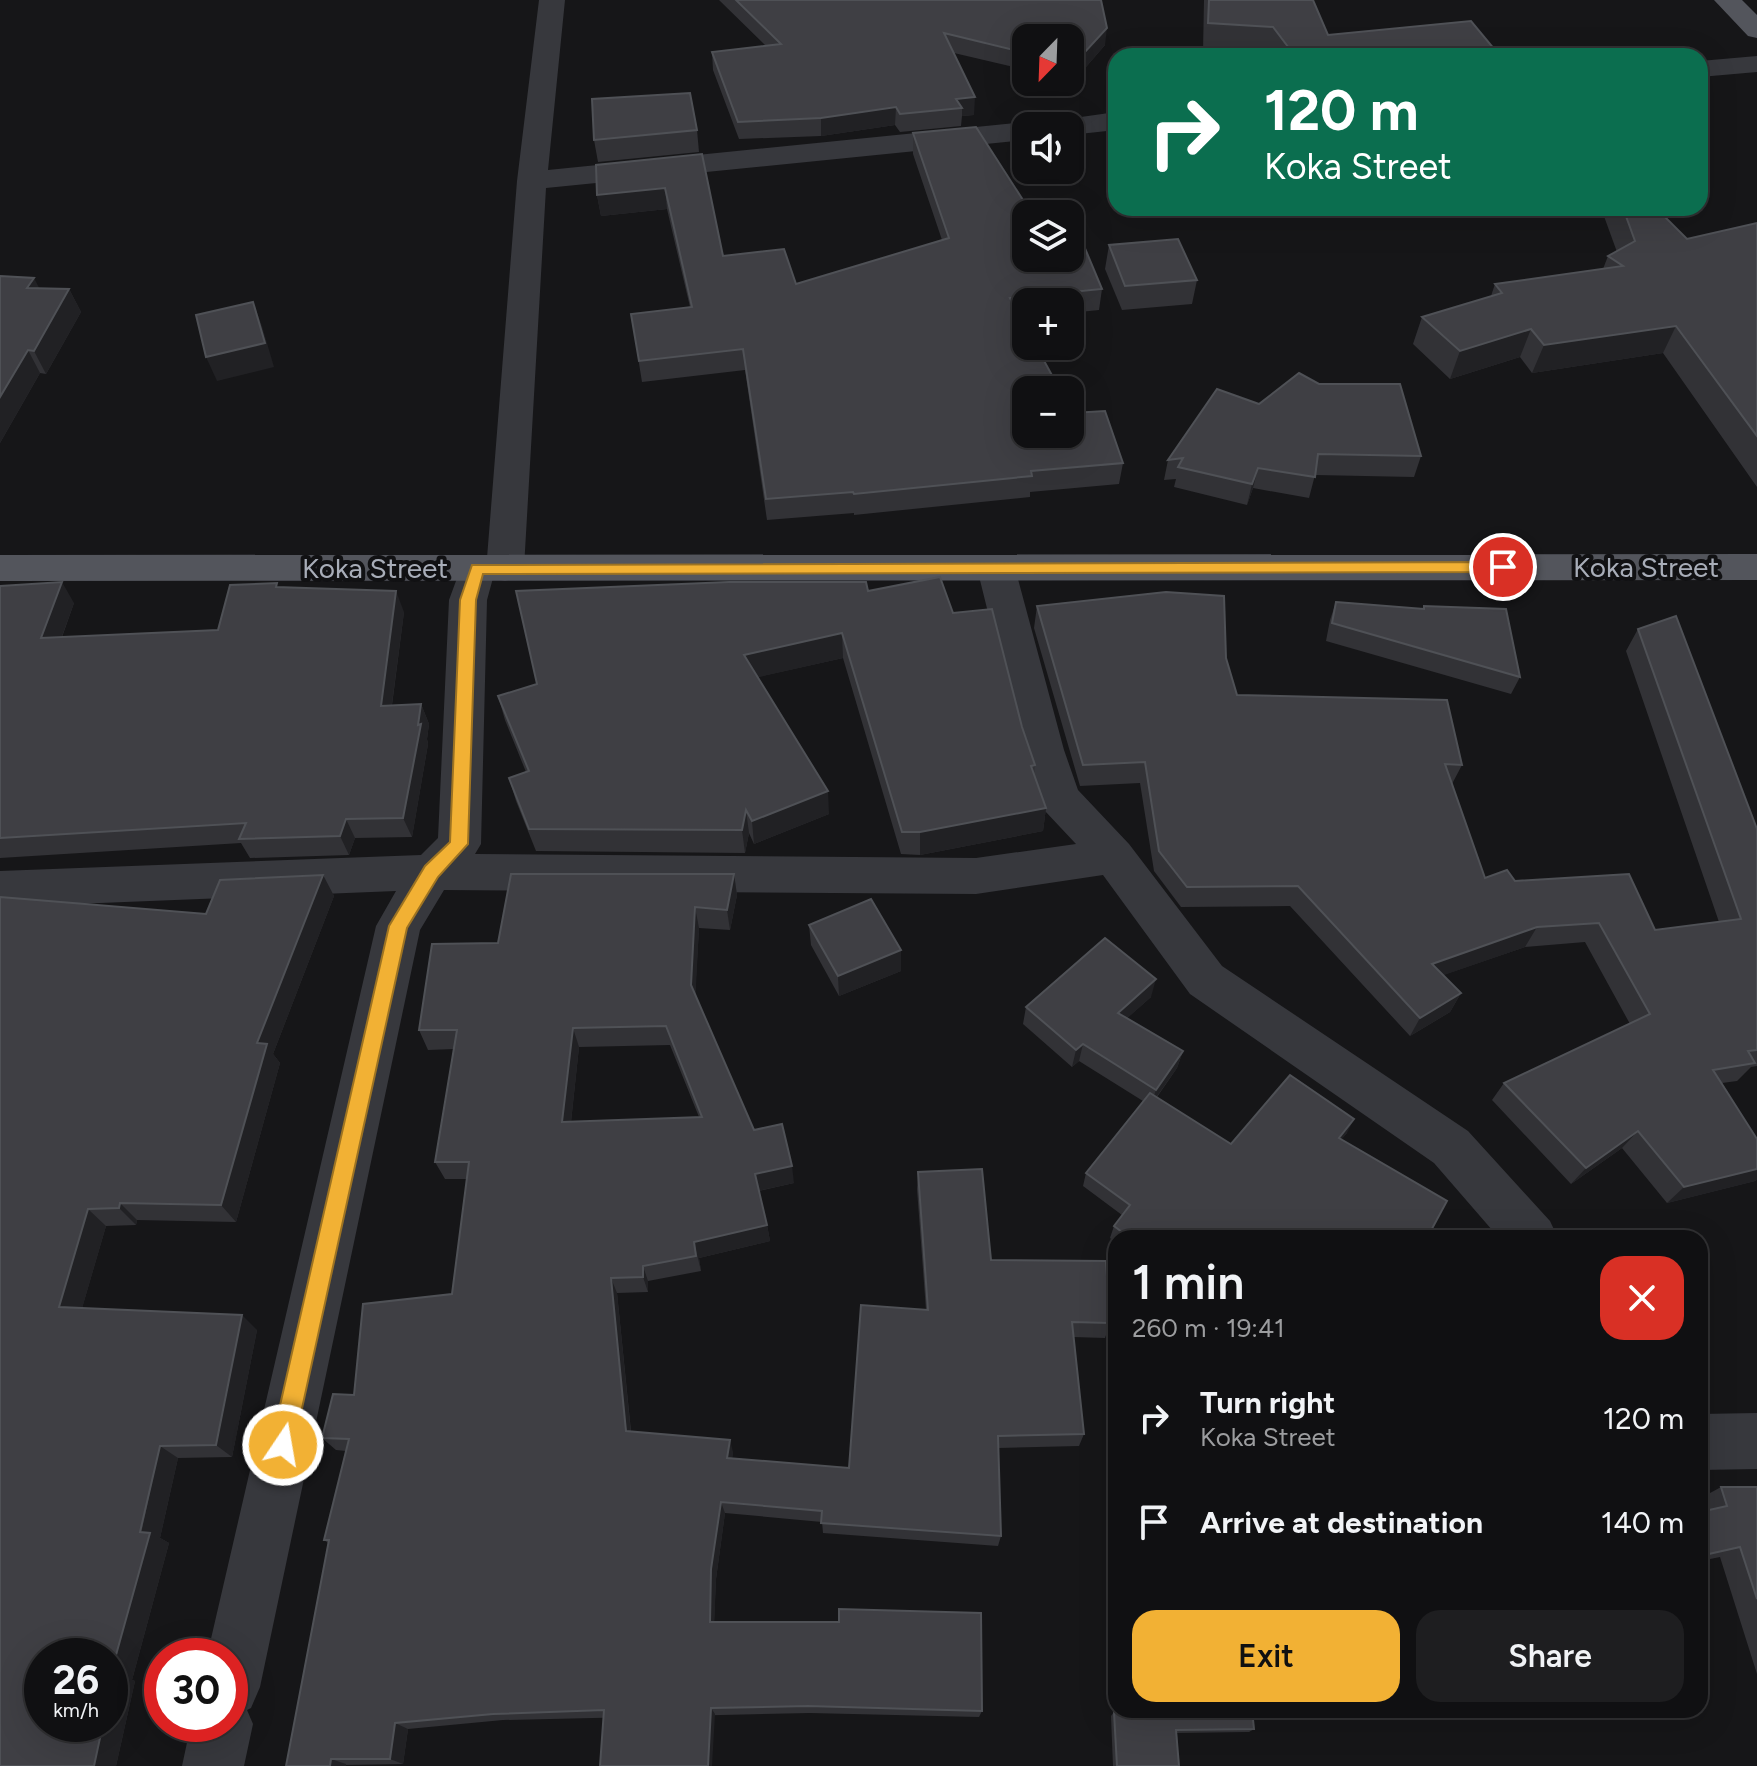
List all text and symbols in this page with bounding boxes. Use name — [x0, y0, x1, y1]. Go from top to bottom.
north arrow — [1012, 24, 1084, 96]
map controls — [1012, 24, 1084, 448]
text: 120 m — [1264, 77, 1419, 144]
icon: right — [1132, 80, 1236, 184]
button: sound — [1012, 112, 1084, 184]
text: Koka Street — [1264, 145, 1452, 188]
button: layers — [1012, 200, 1084, 272]
button: + — [1012, 288, 1084, 360]
button: − — [1012, 376, 1084, 448]
pin — [1469, 533, 1537, 601]
icon: arrive — [1481, 545, 1525, 589]
street label: Koka Street — [1573, 550, 1719, 584]
street label: Koka Street — [302, 551, 448, 585]
text: 1 min — [1132, 1253, 1244, 1311]
button: close — [1600, 1256, 1684, 1340]
text: 260 m · 19:41 — [1132, 1312, 1285, 1344]
text: Turn right — [1200, 1384, 1335, 1421]
icon: right — [1132, 1396, 1176, 1440]
text: 120 m — [1603, 1400, 1684, 1437]
position arrow — [241, 1403, 325, 1487]
text: Koka Street — [1200, 1421, 1336, 1453]
icon: arrive — [1132, 1500, 1176, 1544]
text: Arrive at destination — [1200, 1504, 1483, 1541]
text: 140 m — [1601, 1504, 1684, 1541]
button: Exit — [1132, 1610, 1400, 1702]
button: Share — [1416, 1610, 1684, 1702]
speed limit sign: 30 — [144, 1638, 248, 1742]
text: 26 — [53, 1656, 99, 1704]
text: km/h — [53, 1698, 99, 1722]

